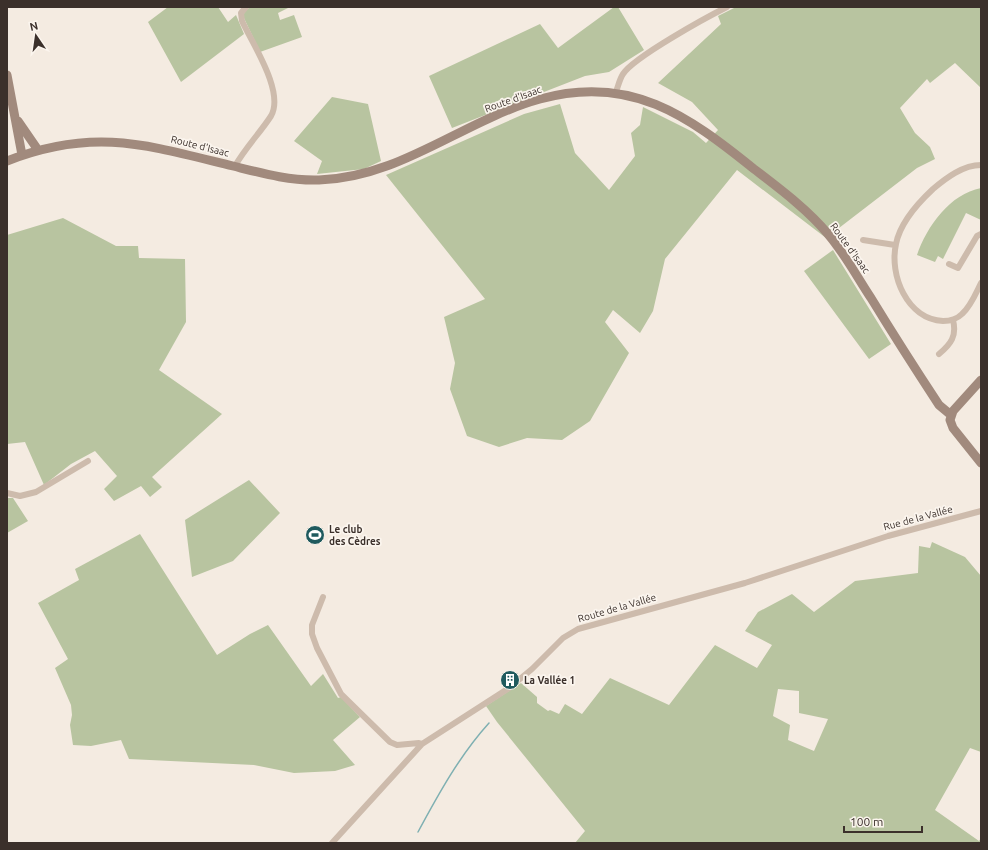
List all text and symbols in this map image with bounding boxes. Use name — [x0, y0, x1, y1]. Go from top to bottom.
north arrow — [16, 16, 56, 56]
text: N — [28, 19, 39, 33]
street label: Route d'Isaac — [483, 84, 543, 114]
street label: Route d'Isaac — [170, 133, 231, 159]
street label: Route d'Isaac — [828, 221, 872, 276]
street label: Rue de la Vallée — [882, 503, 954, 533]
sports icon: Le club des Cèdres — [304, 524, 326, 546]
place label: Le club des Cèdres — [329, 524, 381, 547]
street label: Route de la Vallée — [577, 592, 657, 624]
building icon: La Vallée 1 — [499, 669, 521, 691]
place label: La Vallée 1 — [524, 675, 575, 686]
scale bar — [844, 808, 922, 834]
text: 100 m — [850, 815, 883, 828]

